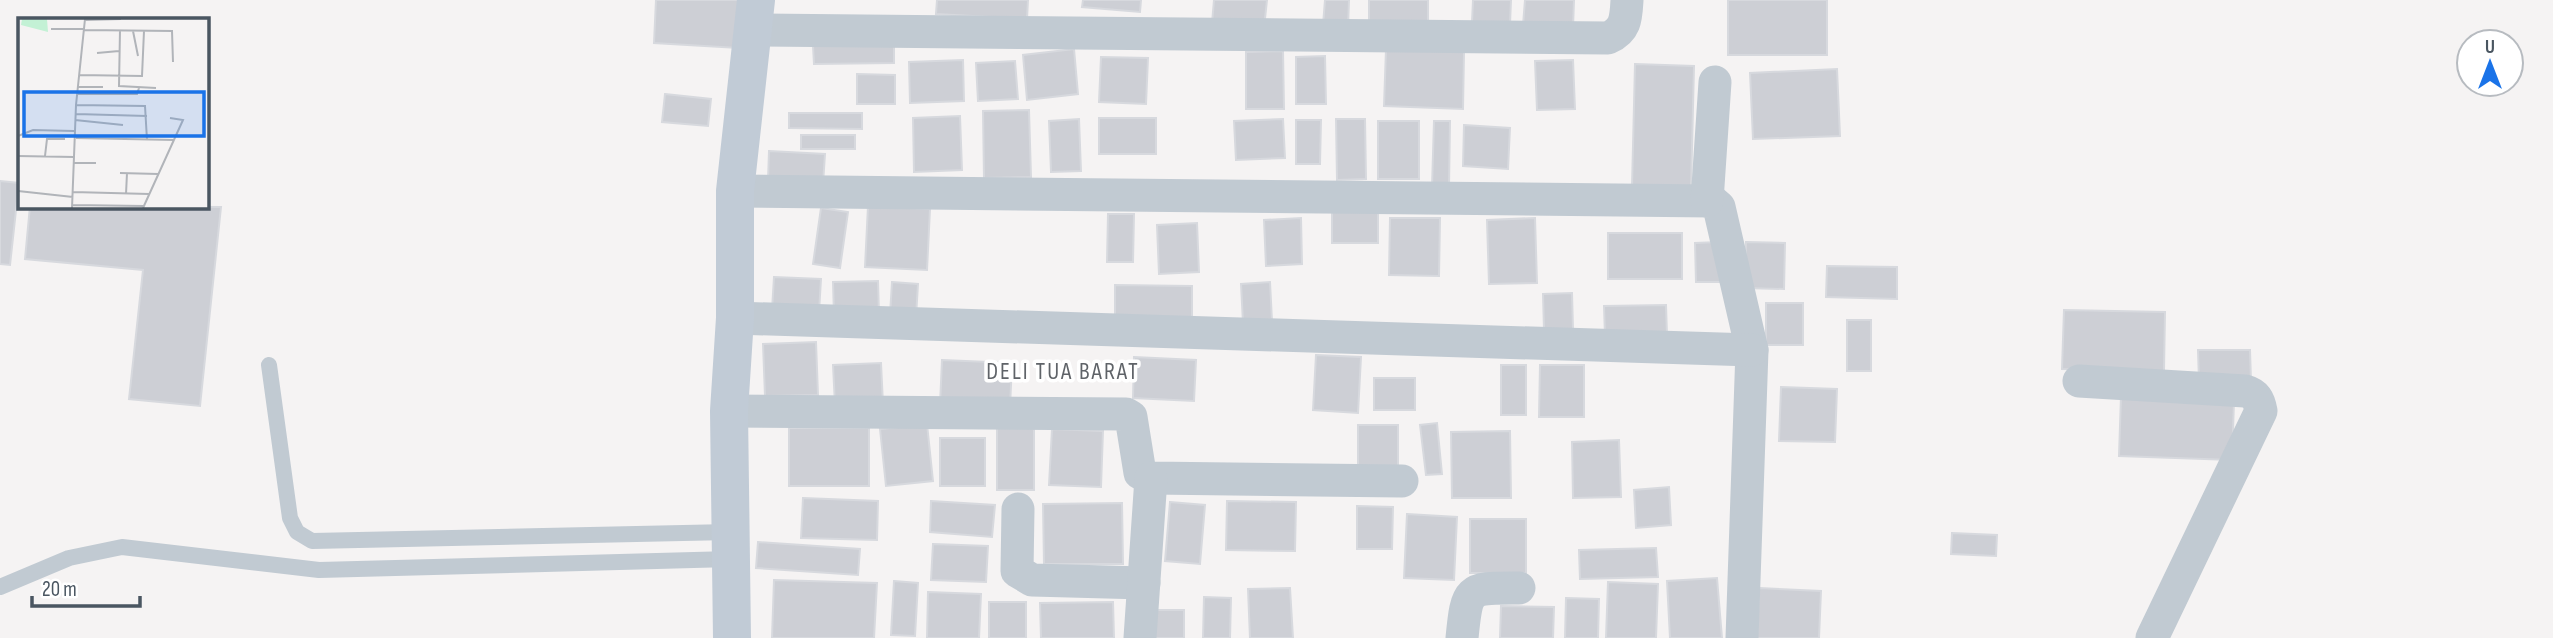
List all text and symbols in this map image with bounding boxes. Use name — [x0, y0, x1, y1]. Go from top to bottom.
inset map — [18, 18, 208, 208]
north arrow — [2455, 28, 2525, 98]
text: U — [2485, 36, 2495, 59]
district label: DELI TUA BARAT — [986, 357, 1140, 386]
scale bar — [32, 564, 140, 608]
text: 20 m — [42, 577, 77, 602]

